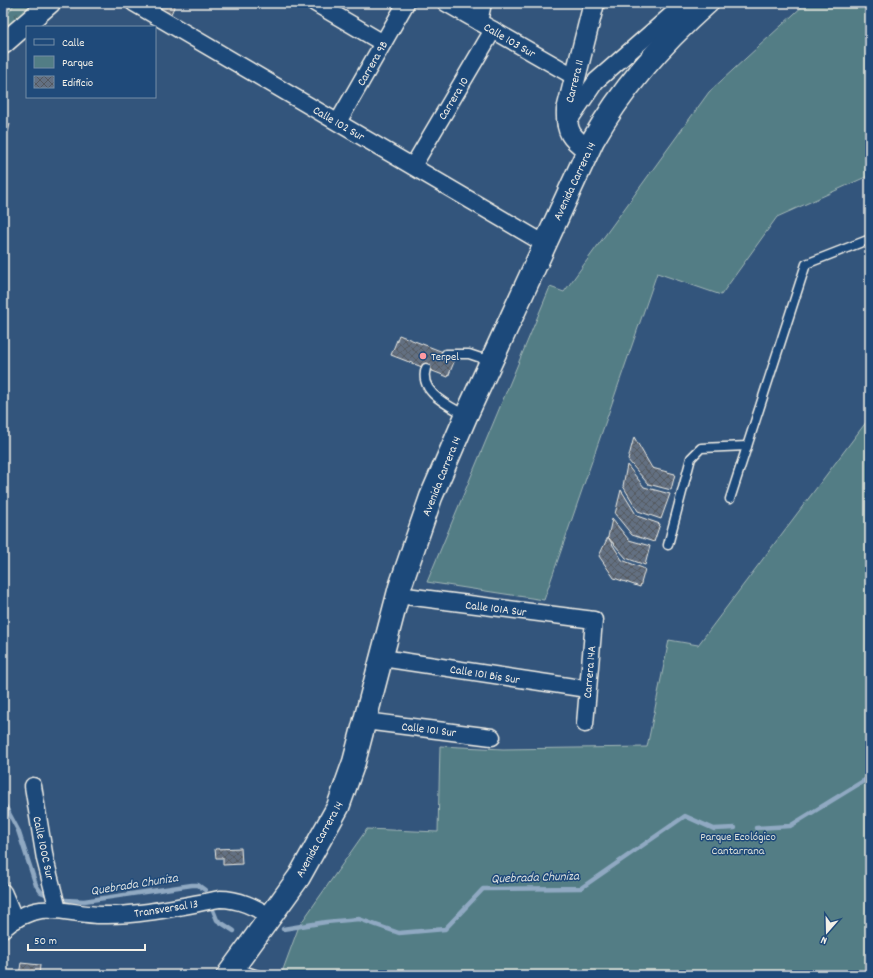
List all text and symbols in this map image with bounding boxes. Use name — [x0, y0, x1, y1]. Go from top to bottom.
street label: Calle 103 Sur — [480, 20, 539, 63]
legend — [26, 26, 156, 98]
text: Calle — [62, 35, 85, 52]
street label: Carrera 9B — [353, 38, 393, 90]
text: Parque — [62, 55, 93, 72]
street label: Carrera 11 — [562, 58, 589, 105]
street label: Carrera 10 — [435, 74, 474, 124]
text: Edificio — [62, 75, 93, 92]
street label: Calle 102 Sur — [309, 103, 368, 146]
street label: Avenida Carrera 14 — [550, 140, 601, 224]
place label: Terpel — [431, 349, 459, 366]
marker: Terpel — [418, 351, 428, 361]
street label: Avenida Carrera 14 — [419, 434, 466, 519]
street label: Calle 101A Sur — [464, 597, 528, 622]
street label: Carrera 14A — [580, 645, 601, 699]
street label: Calle 101 Bis Sur — [449, 662, 521, 689]
street label: Calle 101 Sur — [401, 719, 458, 742]
street label: Avenida Carrera 14 — [292, 799, 348, 881]
street label: Calle 100C Sur — [28, 815, 58, 882]
park label: Parque Ecológico Cantarrana — [700, 829, 776, 860]
water label: Quebrada Chuniza — [491, 867, 580, 890]
water label: Quebrada Chuniza — [89, 869, 180, 902]
street label: Transversal 13 — [133, 896, 199, 923]
north arrow — [807, 912, 847, 952]
scale bar — [28, 926, 145, 952]
text: N — [818, 931, 830, 948]
text: 50 m — [34, 933, 57, 950]

